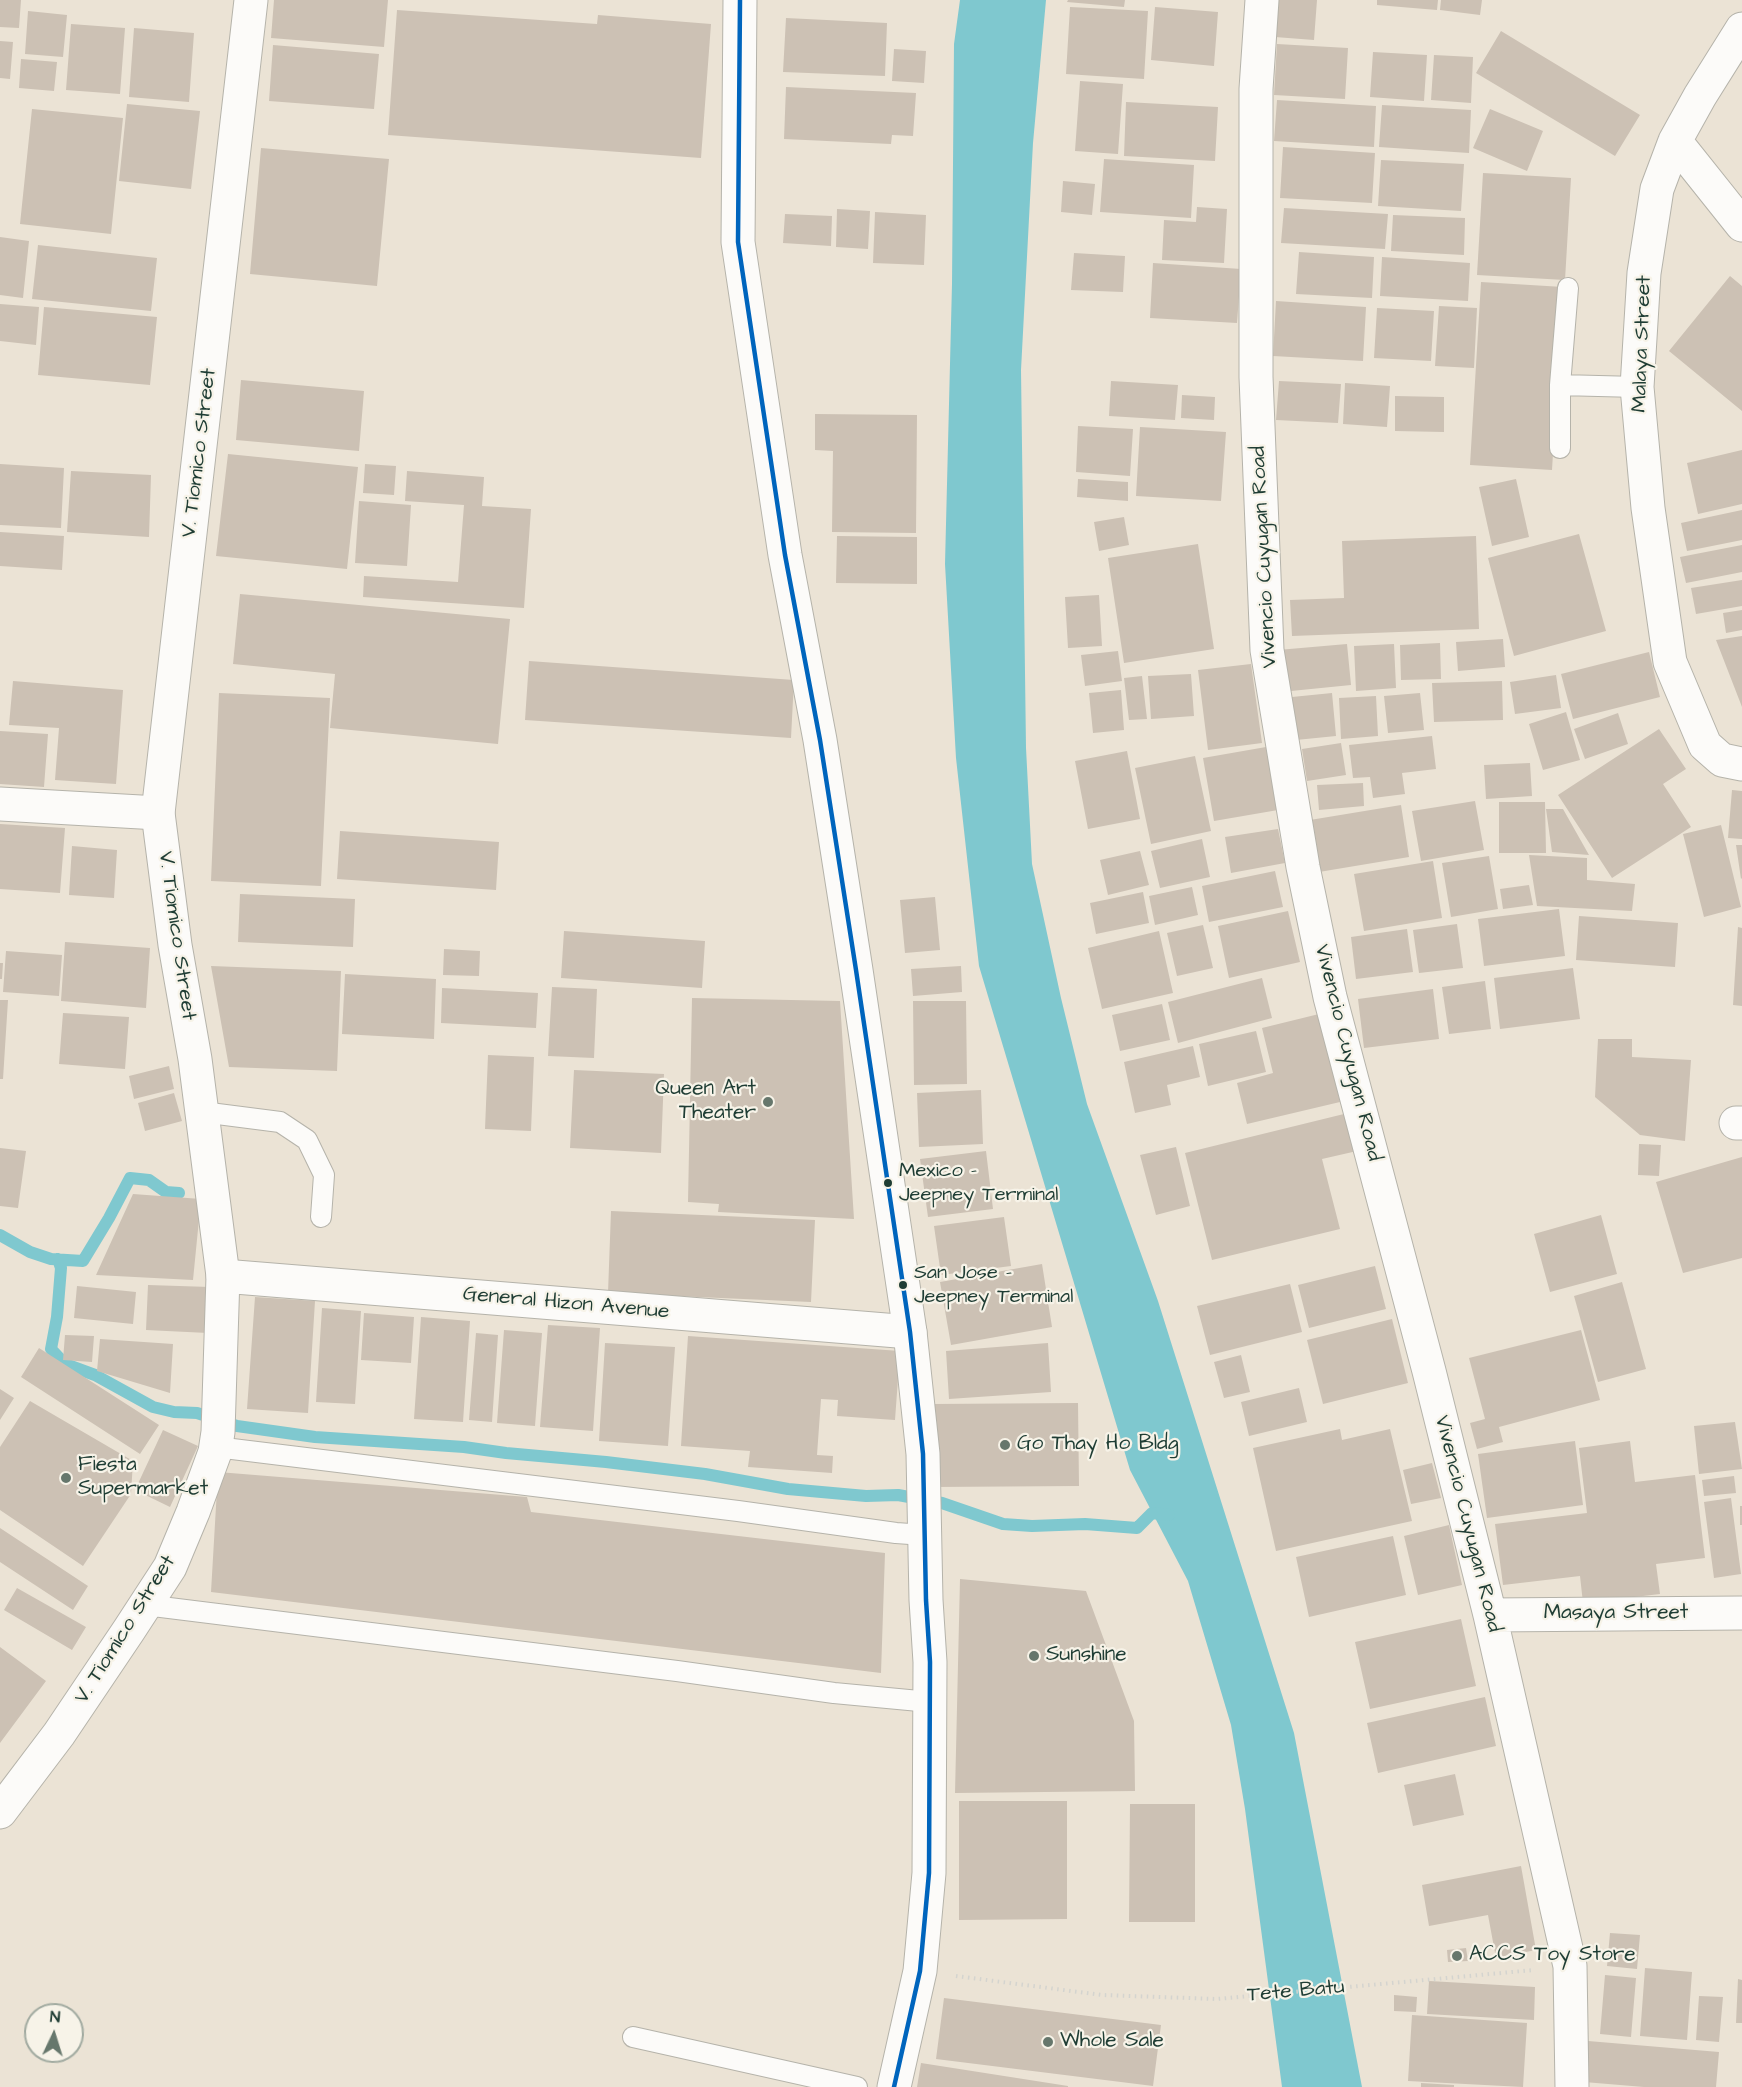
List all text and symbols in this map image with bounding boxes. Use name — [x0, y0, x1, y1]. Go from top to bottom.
street label: Malaya Street — [1628, 275, 1658, 413]
street label: V. Tiomico Street — [177, 367, 223, 539]
street label: Vivencio Cuyugan Road — [1247, 445, 1283, 669]
street label: V. Tiomico Street — [152, 850, 200, 1022]
street label: Vivencio Cuyugan Road — [1308, 942, 1386, 1164]
place label: Queen Art Theater — [655, 1077, 756, 1127]
marker: Queen Art Theater — [761, 1095, 775, 1109]
place label: Mexico - Jeepney Terminal — [899, 1160, 1058, 1207]
marker: Mexico - Jeepney Terminal — [882, 1177, 894, 1189]
place label: San Jose - Jeepney Terminal — [914, 1262, 1073, 1309]
marker: San Jose - Jeepney Terminal — [897, 1279, 909, 1291]
street label: General Hizon Avenue — [462, 1282, 670, 1326]
street label: Vivencio Cuyugan Road — [1428, 1413, 1506, 1635]
place label: Go Thay Ho Bldg — [1017, 1432, 1179, 1458]
marker: Go Thay Ho Bldg — [998, 1438, 1012, 1452]
place label: Fiesta Supermarket — [78, 1453, 208, 1503]
marker: Fiesta Supermarket — [59, 1471, 73, 1485]
street label: V. Tiomico Street — [70, 1551, 182, 1709]
street label: Masaya Street — [1544, 1601, 1688, 1627]
place label: Sunshine — [1046, 1643, 1127, 1669]
marker: Sunshine — [1027, 1649, 1041, 1663]
place label: ACCS Toy Store — [1469, 1943, 1636, 1969]
marker: ACCS Toy Store — [1450, 1949, 1464, 1963]
street label: Tete Batu — [1246, 1975, 1346, 2009]
north arrow — [24, 2003, 84, 2063]
text: N — [49, 2006, 61, 2028]
place label: Whole Sale — [1060, 2029, 1164, 2055]
marker: Whole Sale — [1041, 2035, 1055, 2049]

